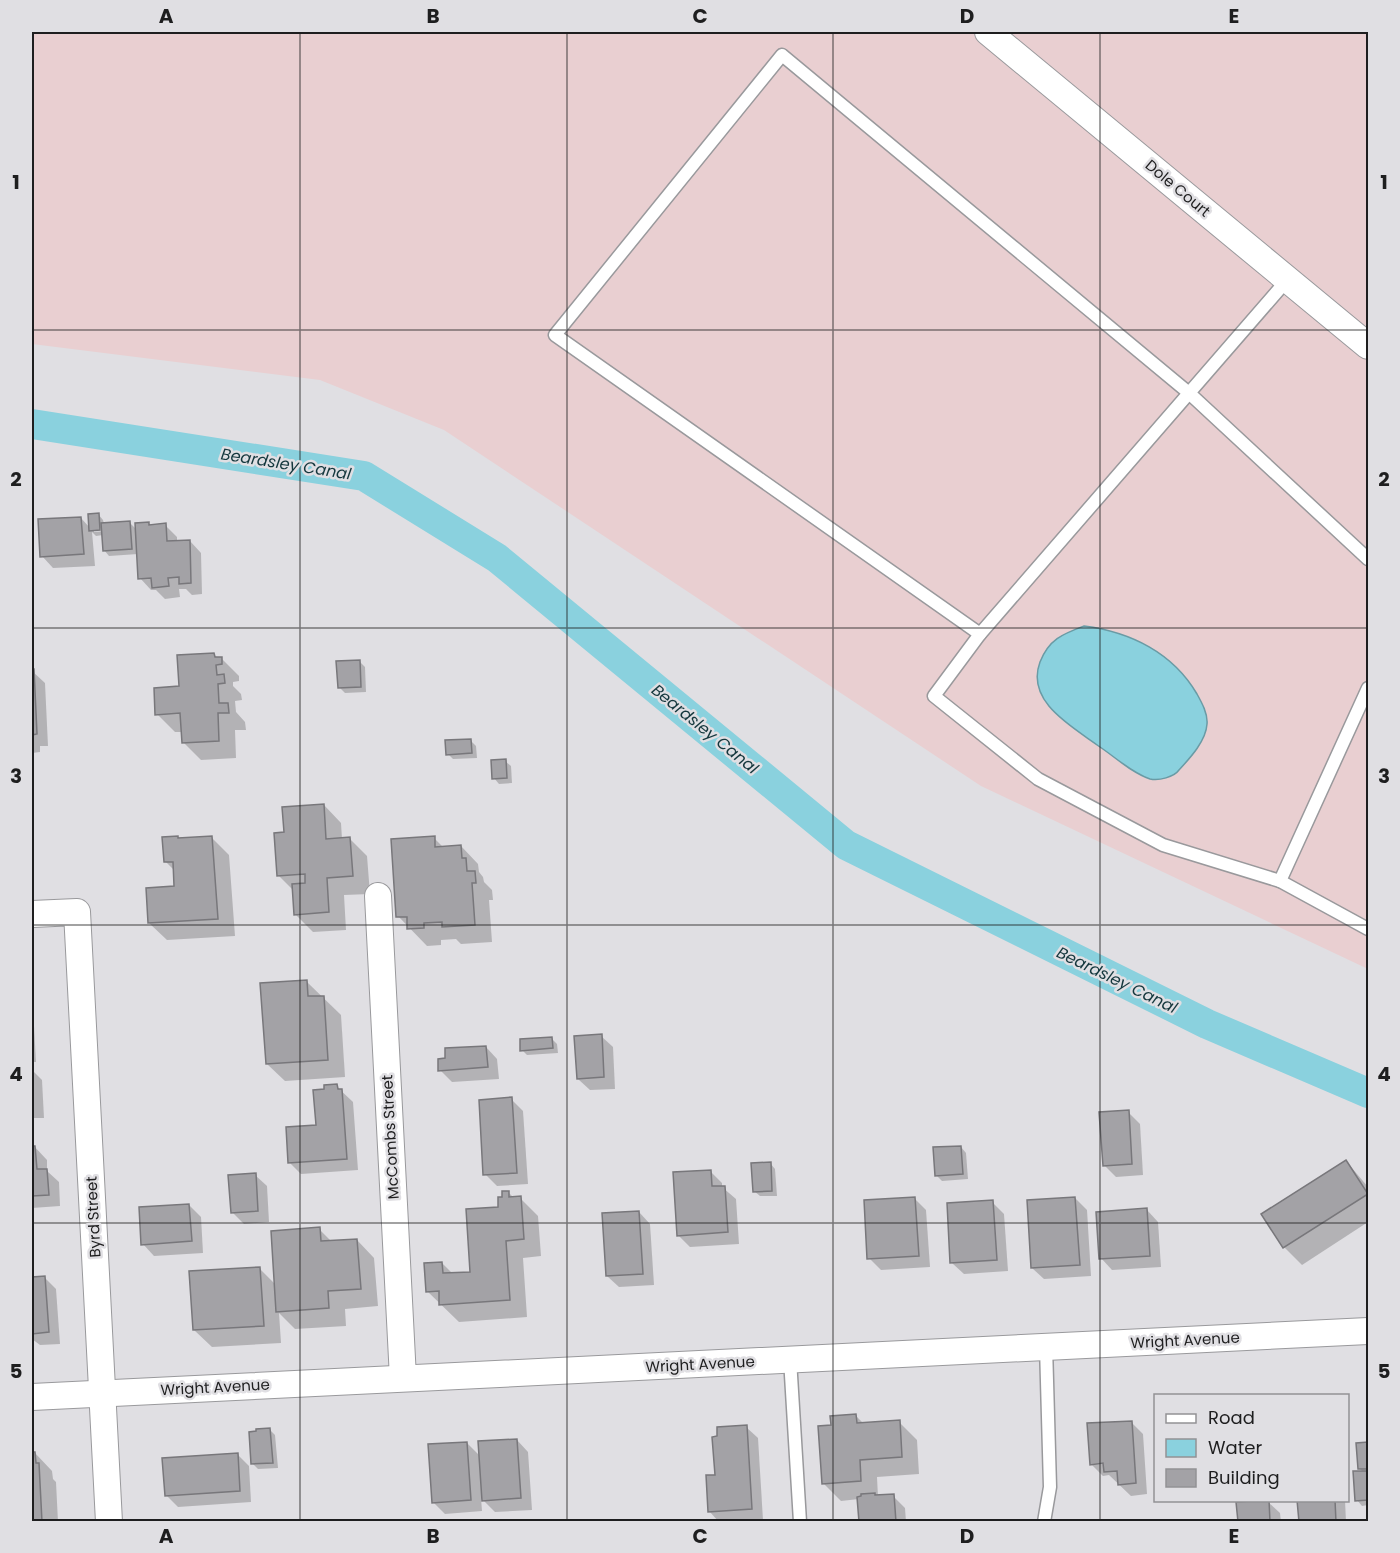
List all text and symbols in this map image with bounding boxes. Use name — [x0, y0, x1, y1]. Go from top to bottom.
text: A — [159, 2, 174, 30]
text: B — [426, 2, 440, 30]
text: C — [692, 2, 708, 30]
text: D — [960, 2, 974, 30]
text: E — [1229, 2, 1239, 30]
street label: Dole Court — [1141, 155, 1215, 221]
text: 1 — [12, 168, 20, 196]
text: 1 — [1380, 168, 1388, 196]
water label: Beardsley Canal — [219, 442, 353, 486]
text: 2 — [10, 465, 22, 493]
text: 2 — [1378, 465, 1390, 493]
water label: Beardsley Canal — [647, 679, 763, 779]
text: 3 — [10, 762, 22, 790]
text: 3 — [1378, 762, 1390, 790]
water label: Beardsley Canal — [1053, 941, 1181, 1019]
text: 4 — [9, 1060, 23, 1088]
text: 4 — [1377, 1060, 1391, 1088]
street label: McCombs Street — [376, 1074, 404, 1200]
street label: Byrd Street — [80, 1176, 106, 1258]
street label: Wright Avenue — [1130, 1327, 1240, 1353]
street label: Wright Avenue — [645, 1351, 755, 1377]
text: 5 — [10, 1357, 23, 1385]
text: 5 — [1378, 1357, 1391, 1385]
street label: Wright Avenue — [160, 1374, 270, 1400]
legend — [1154, 1394, 1349, 1502]
text: Road — [1208, 1405, 1255, 1430]
text: Water — [1208, 1435, 1262, 1460]
text: Building — [1208, 1465, 1280, 1490]
text: A — [159, 1522, 174, 1550]
text: B — [426, 1522, 440, 1550]
text: C — [692, 1522, 708, 1550]
text: D — [960, 1522, 974, 1550]
text: E — [1229, 1522, 1239, 1550]

